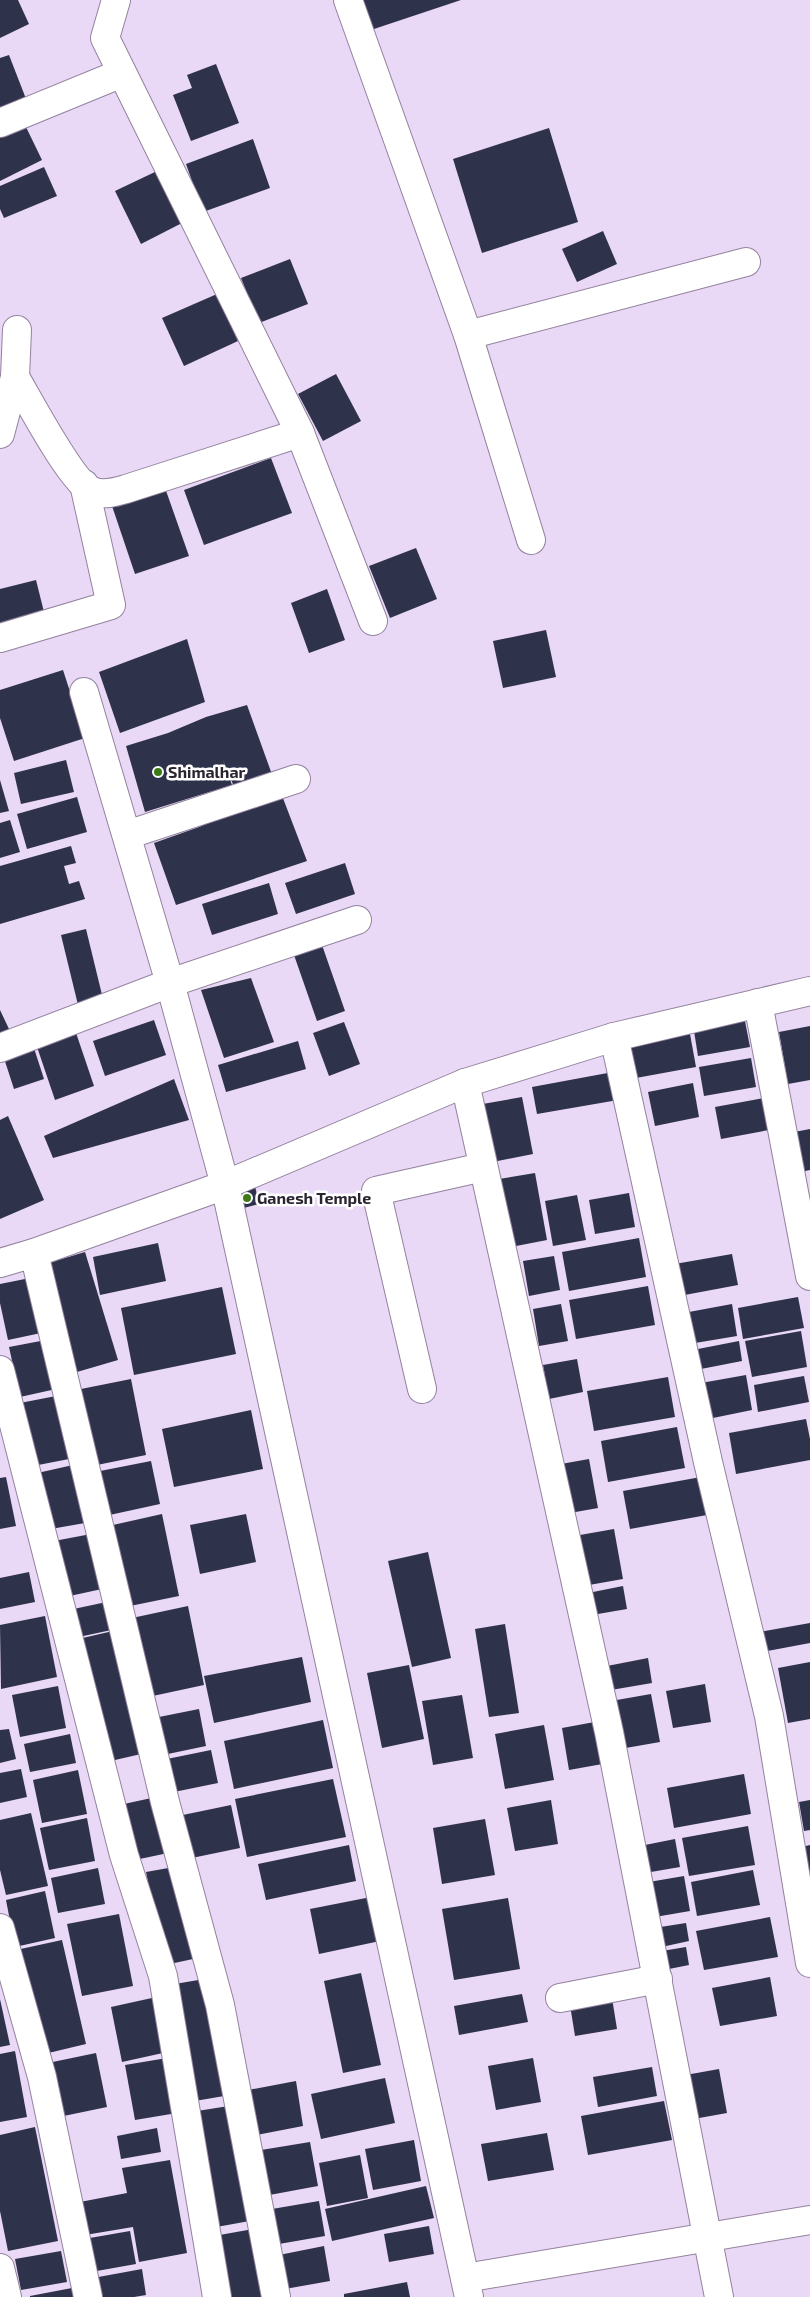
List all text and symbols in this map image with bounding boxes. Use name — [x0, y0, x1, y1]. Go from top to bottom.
place label: Shimalhar — [168, 762, 246, 781]
marker: Shimalhar — [152, 766, 164, 778]
place label: Ganesh Temple — [257, 1188, 371, 1207]
marker: Ganesh Temple — [241, 1192, 253, 1204]

